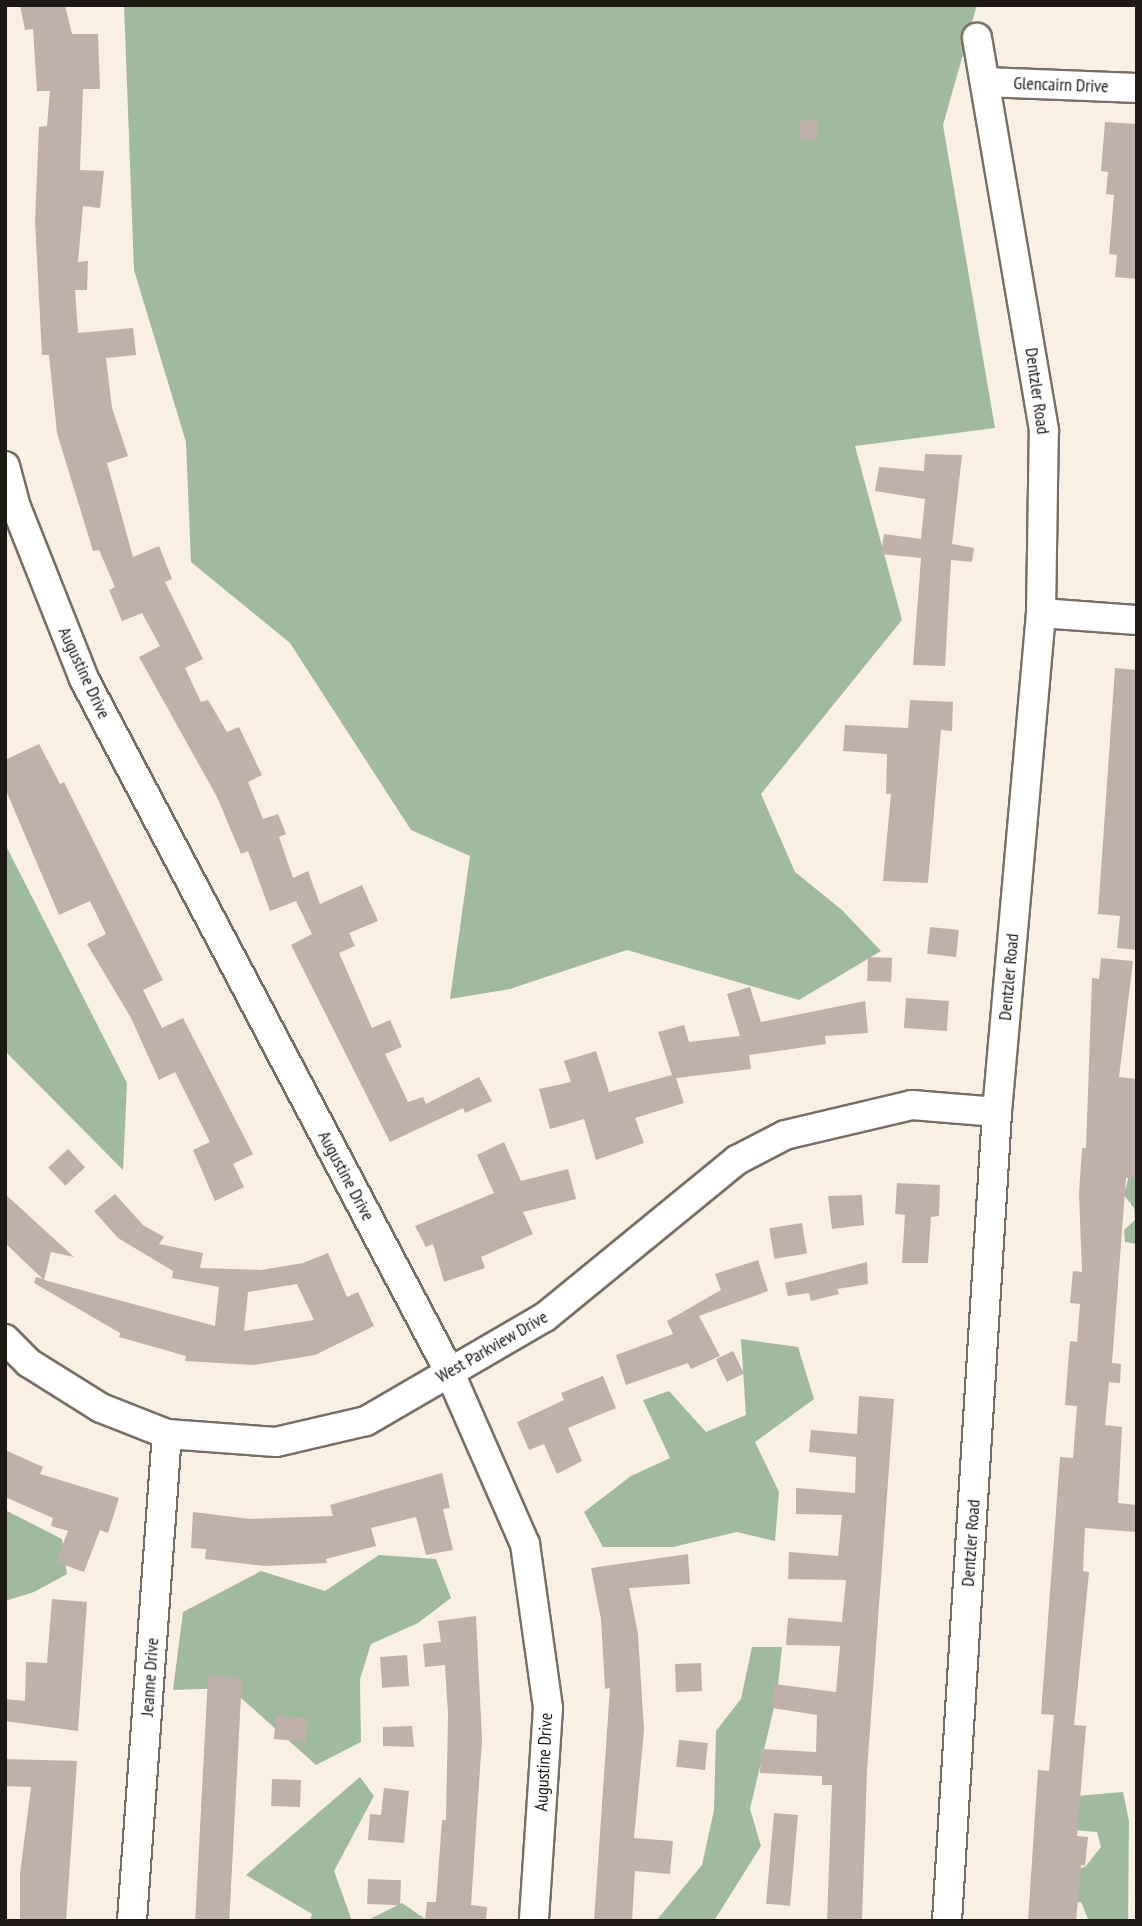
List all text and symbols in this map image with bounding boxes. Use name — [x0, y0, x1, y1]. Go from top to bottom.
street label: Glencairn Drive — [1013, 73, 1109, 97]
street label: Dentzler Road — [1020, 346, 1054, 436]
street label: Augustine Drive — [53, 624, 115, 722]
street label: Dentzler Road — [994, 933, 1024, 1021]
street label: Augustine Drive — [313, 1127, 379, 1225]
street label: West Parkview Drive — [432, 1306, 552, 1388]
street label: Dentzler Road — [957, 1499, 985, 1587]
street label: Jeanne Drive — [136, 1637, 164, 1717]
street label: Augustine Drive — [531, 1712, 557, 1812]

